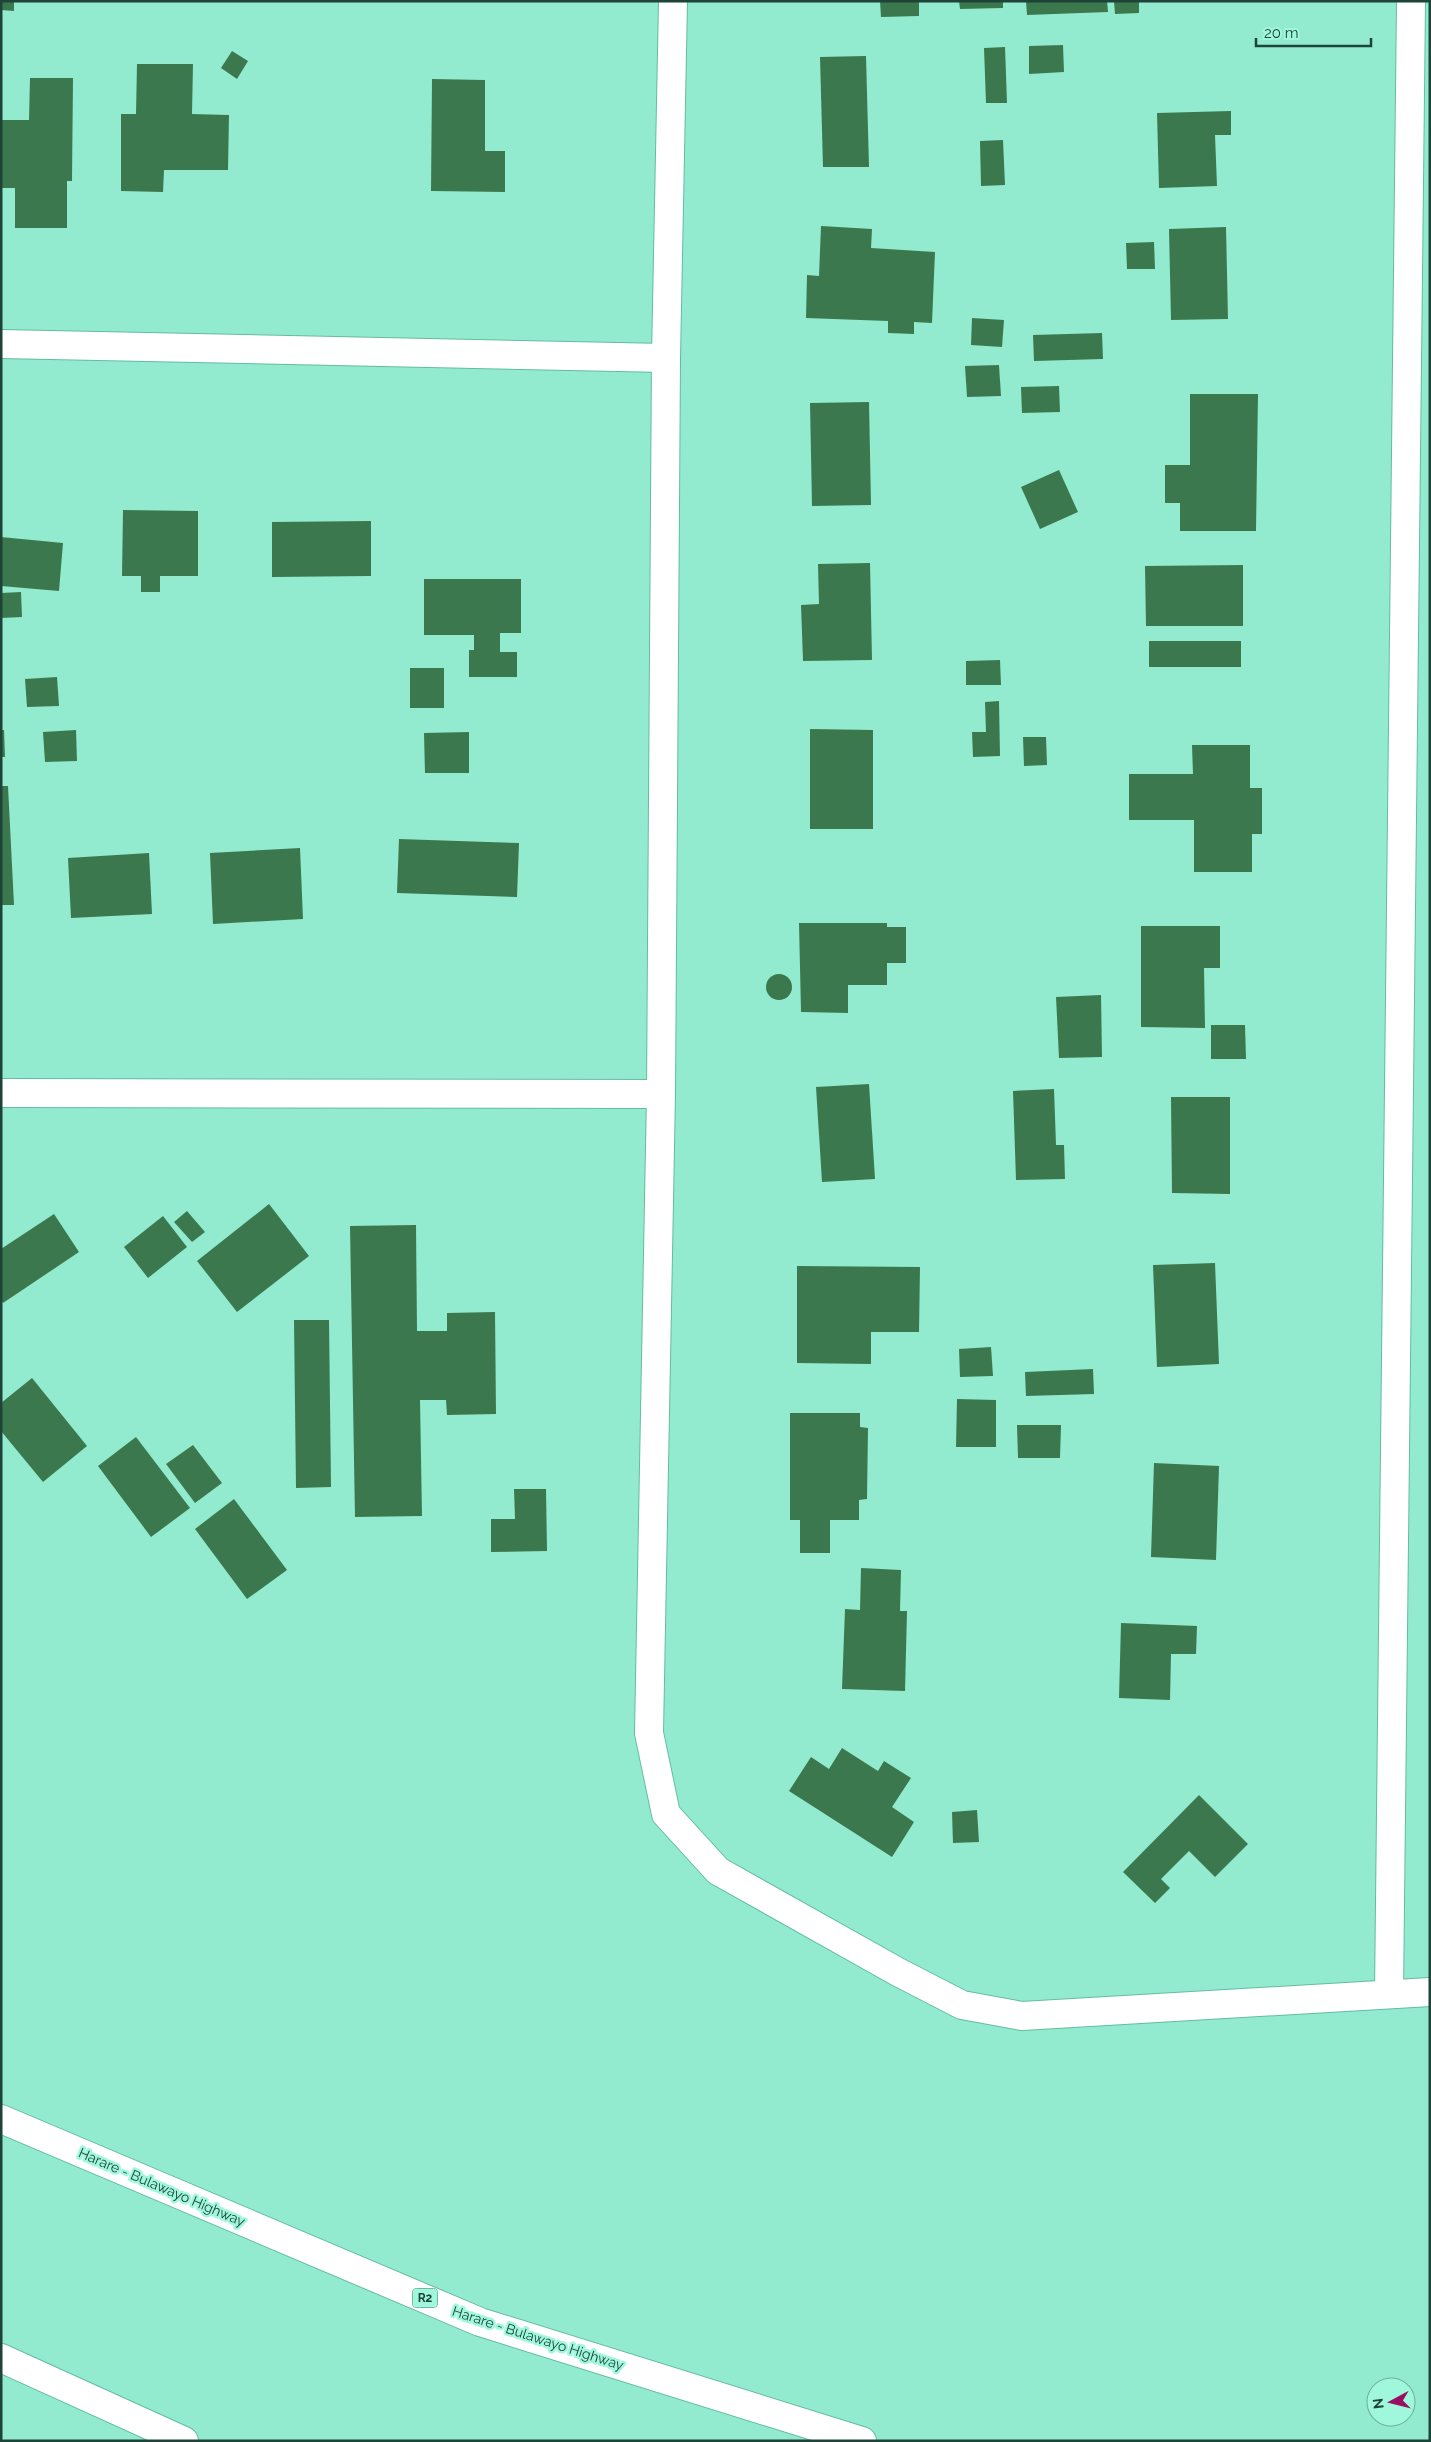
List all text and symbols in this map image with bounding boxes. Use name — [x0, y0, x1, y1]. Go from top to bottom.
scale bar — [1256, 15, 1371, 47]
text: 20 m — [1264, 24, 1299, 42]
street label: Harare - Bulawayo Highway — [76, 2145, 248, 2230]
road number: R2 — [412, 2288, 438, 2308]
street label: Harare - Bulawayo Highway — [450, 2303, 626, 2373]
north arrow — [1366, 2377, 1416, 2427]
text: N — [1370, 2397, 1387, 2410]

